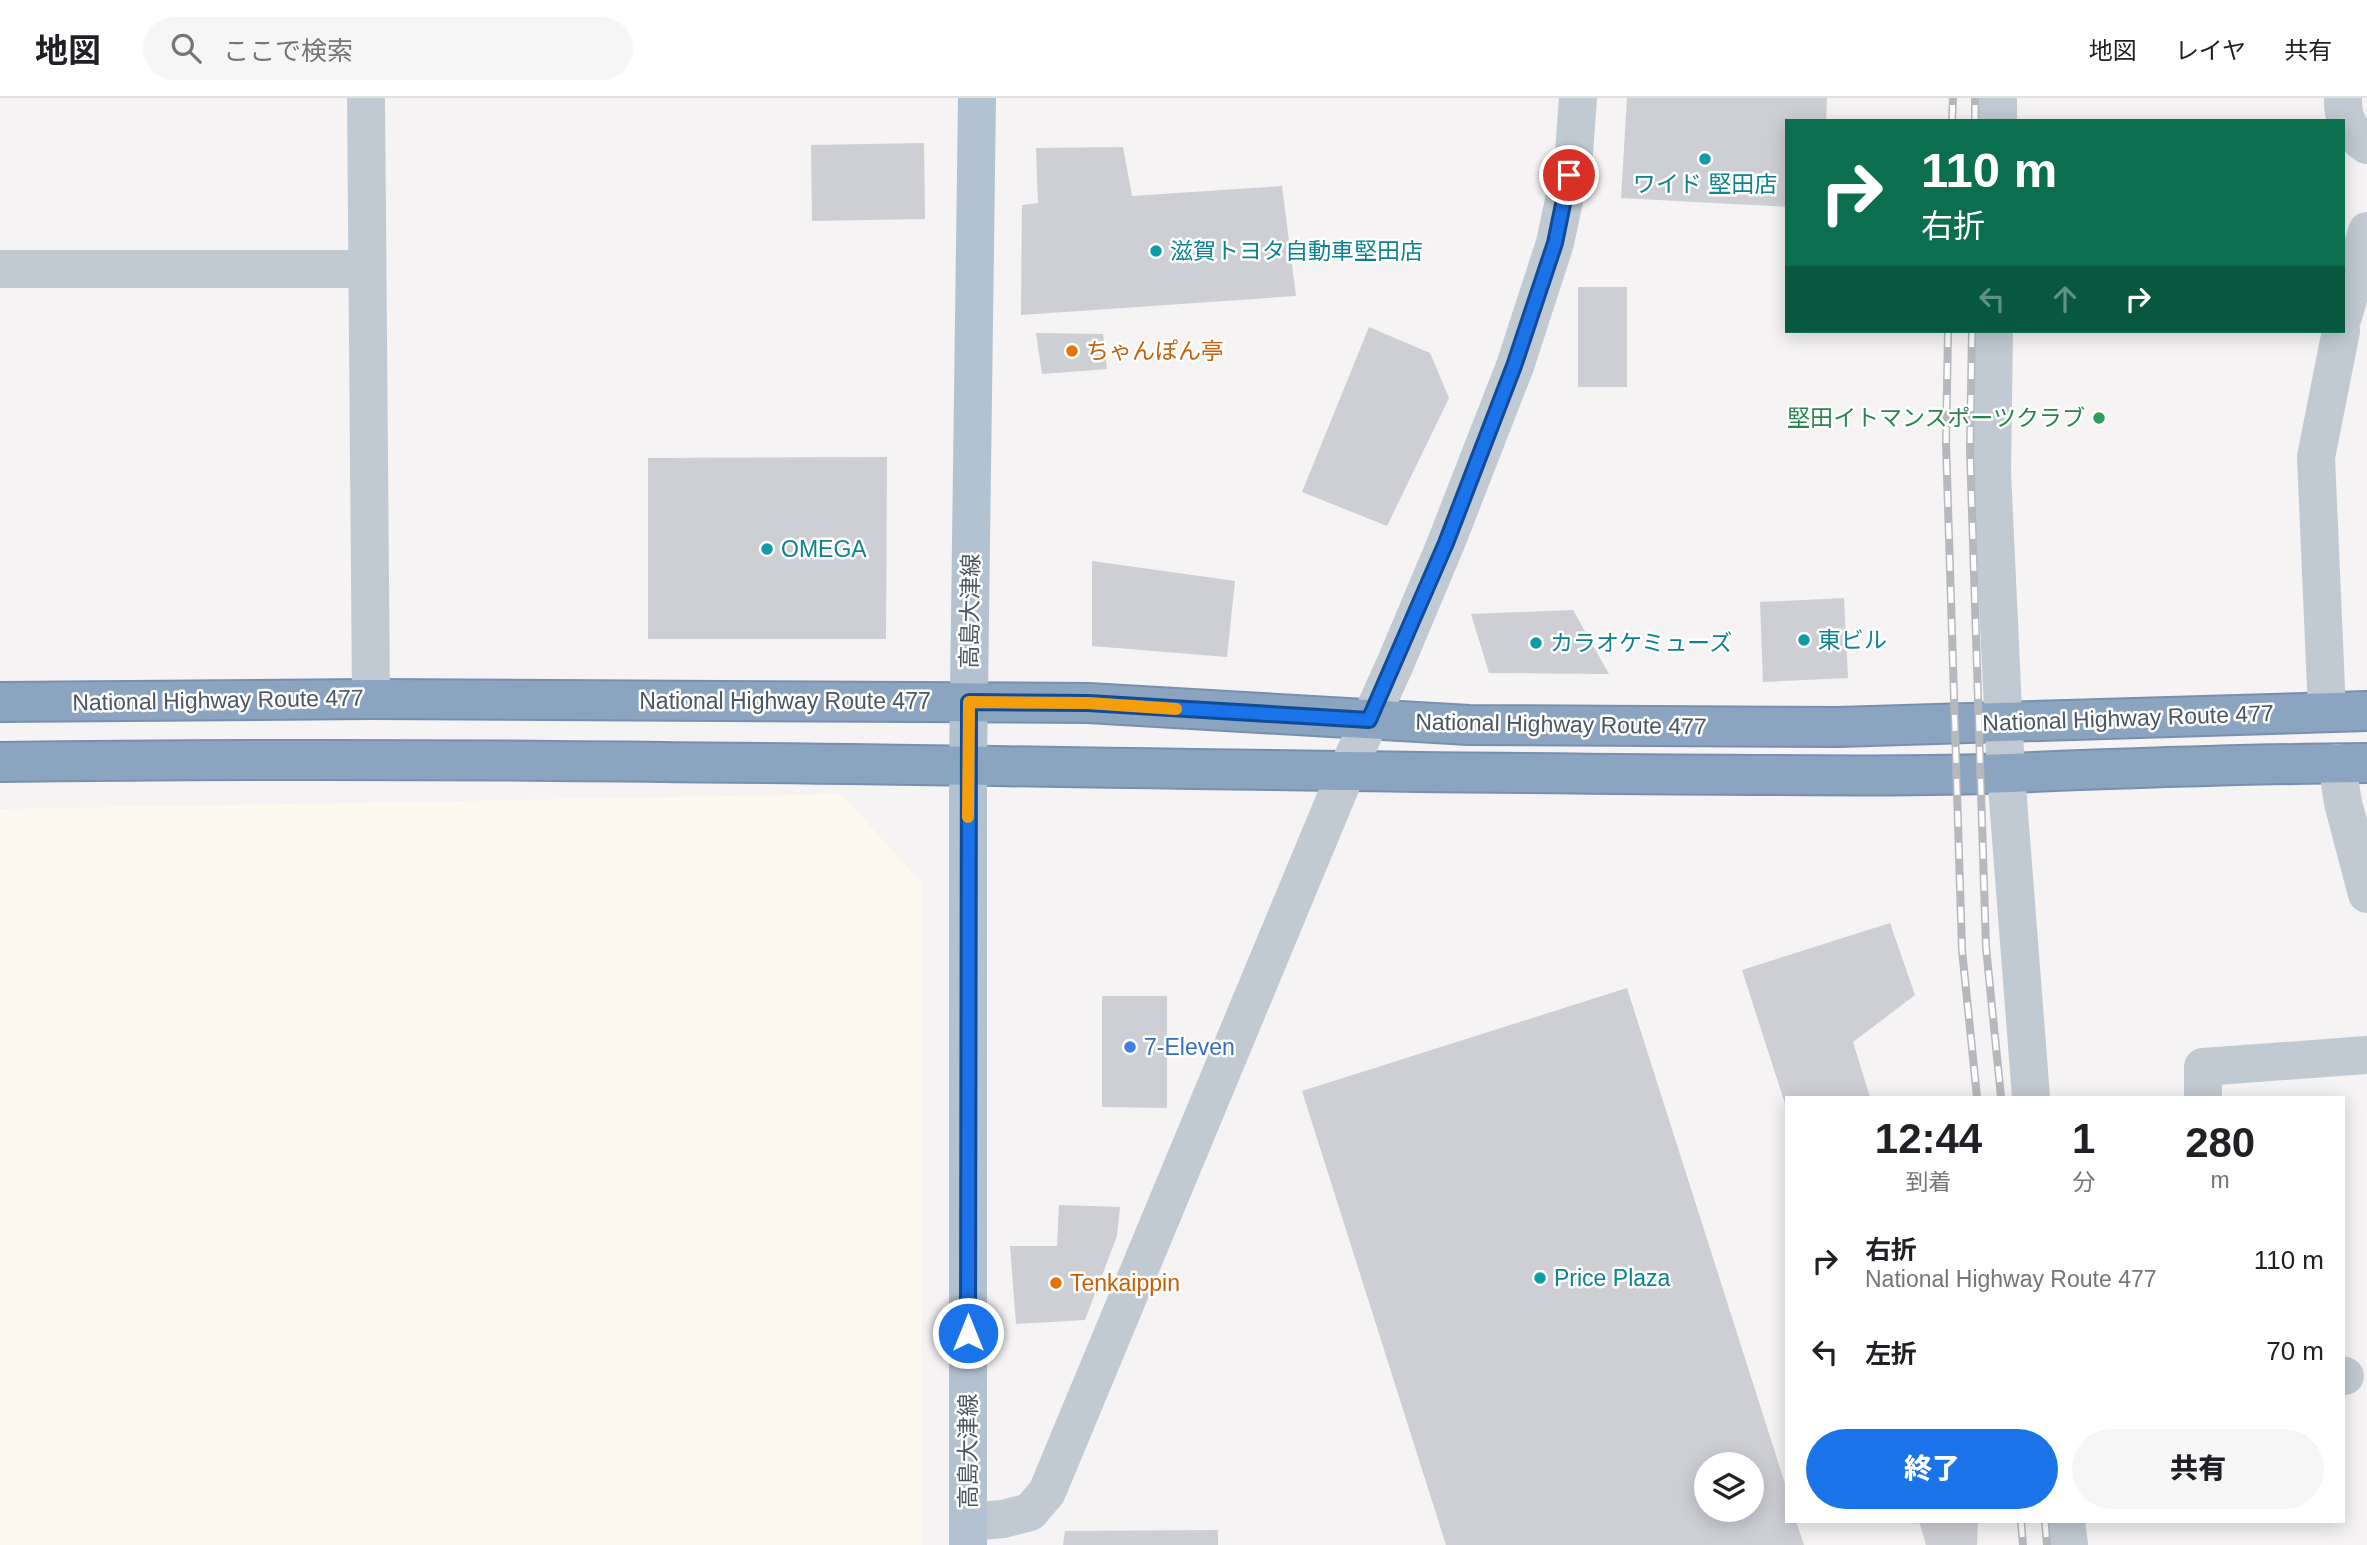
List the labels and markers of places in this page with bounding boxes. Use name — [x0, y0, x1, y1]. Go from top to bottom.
pin — [1539, 145, 1599, 205]
marker: ワイド 堅田店 — [1697, 151, 1713, 167]
place label: ワイド 堅田店 — [1633, 171, 1777, 197]
place label: 滋賀トヨタ自動車堅田店 — [1170, 238, 1423, 264]
marker: 滋賀トヨタ自動車堅田店 — [1148, 243, 1164, 259]
place label: ちゃんぽん亭 — [1086, 338, 1224, 364]
marker: ちゃんぽん亭 — [1064, 343, 1080, 359]
place label: 堅田イトマンスポーツクラブ — [1787, 405, 2085, 431]
marker: 堅田イトマンスポーツクラブ — [2091, 410, 2107, 426]
place label: OMEGA — [781, 536, 867, 562]
marker: OMEGA — [759, 541, 775, 557]
place label: 東ビル — [1818, 627, 1887, 653]
place label: カラオケミューズ — [1550, 630, 1732, 656]
marker: 東ビル — [1796, 632, 1812, 648]
marker: カラオケミューズ — [1528, 635, 1544, 651]
place label: 7-Eleven — [1144, 1034, 1235, 1060]
marker: 7-Eleven — [1122, 1039, 1138, 1055]
place label: Price Plaza — [1554, 1265, 1671, 1291]
place label: Tenkaippin — [1070, 1270, 1180, 1296]
marker: Price Plaza — [1532, 1270, 1548, 1286]
marker: Tenkaippin — [1048, 1275, 1064, 1291]

